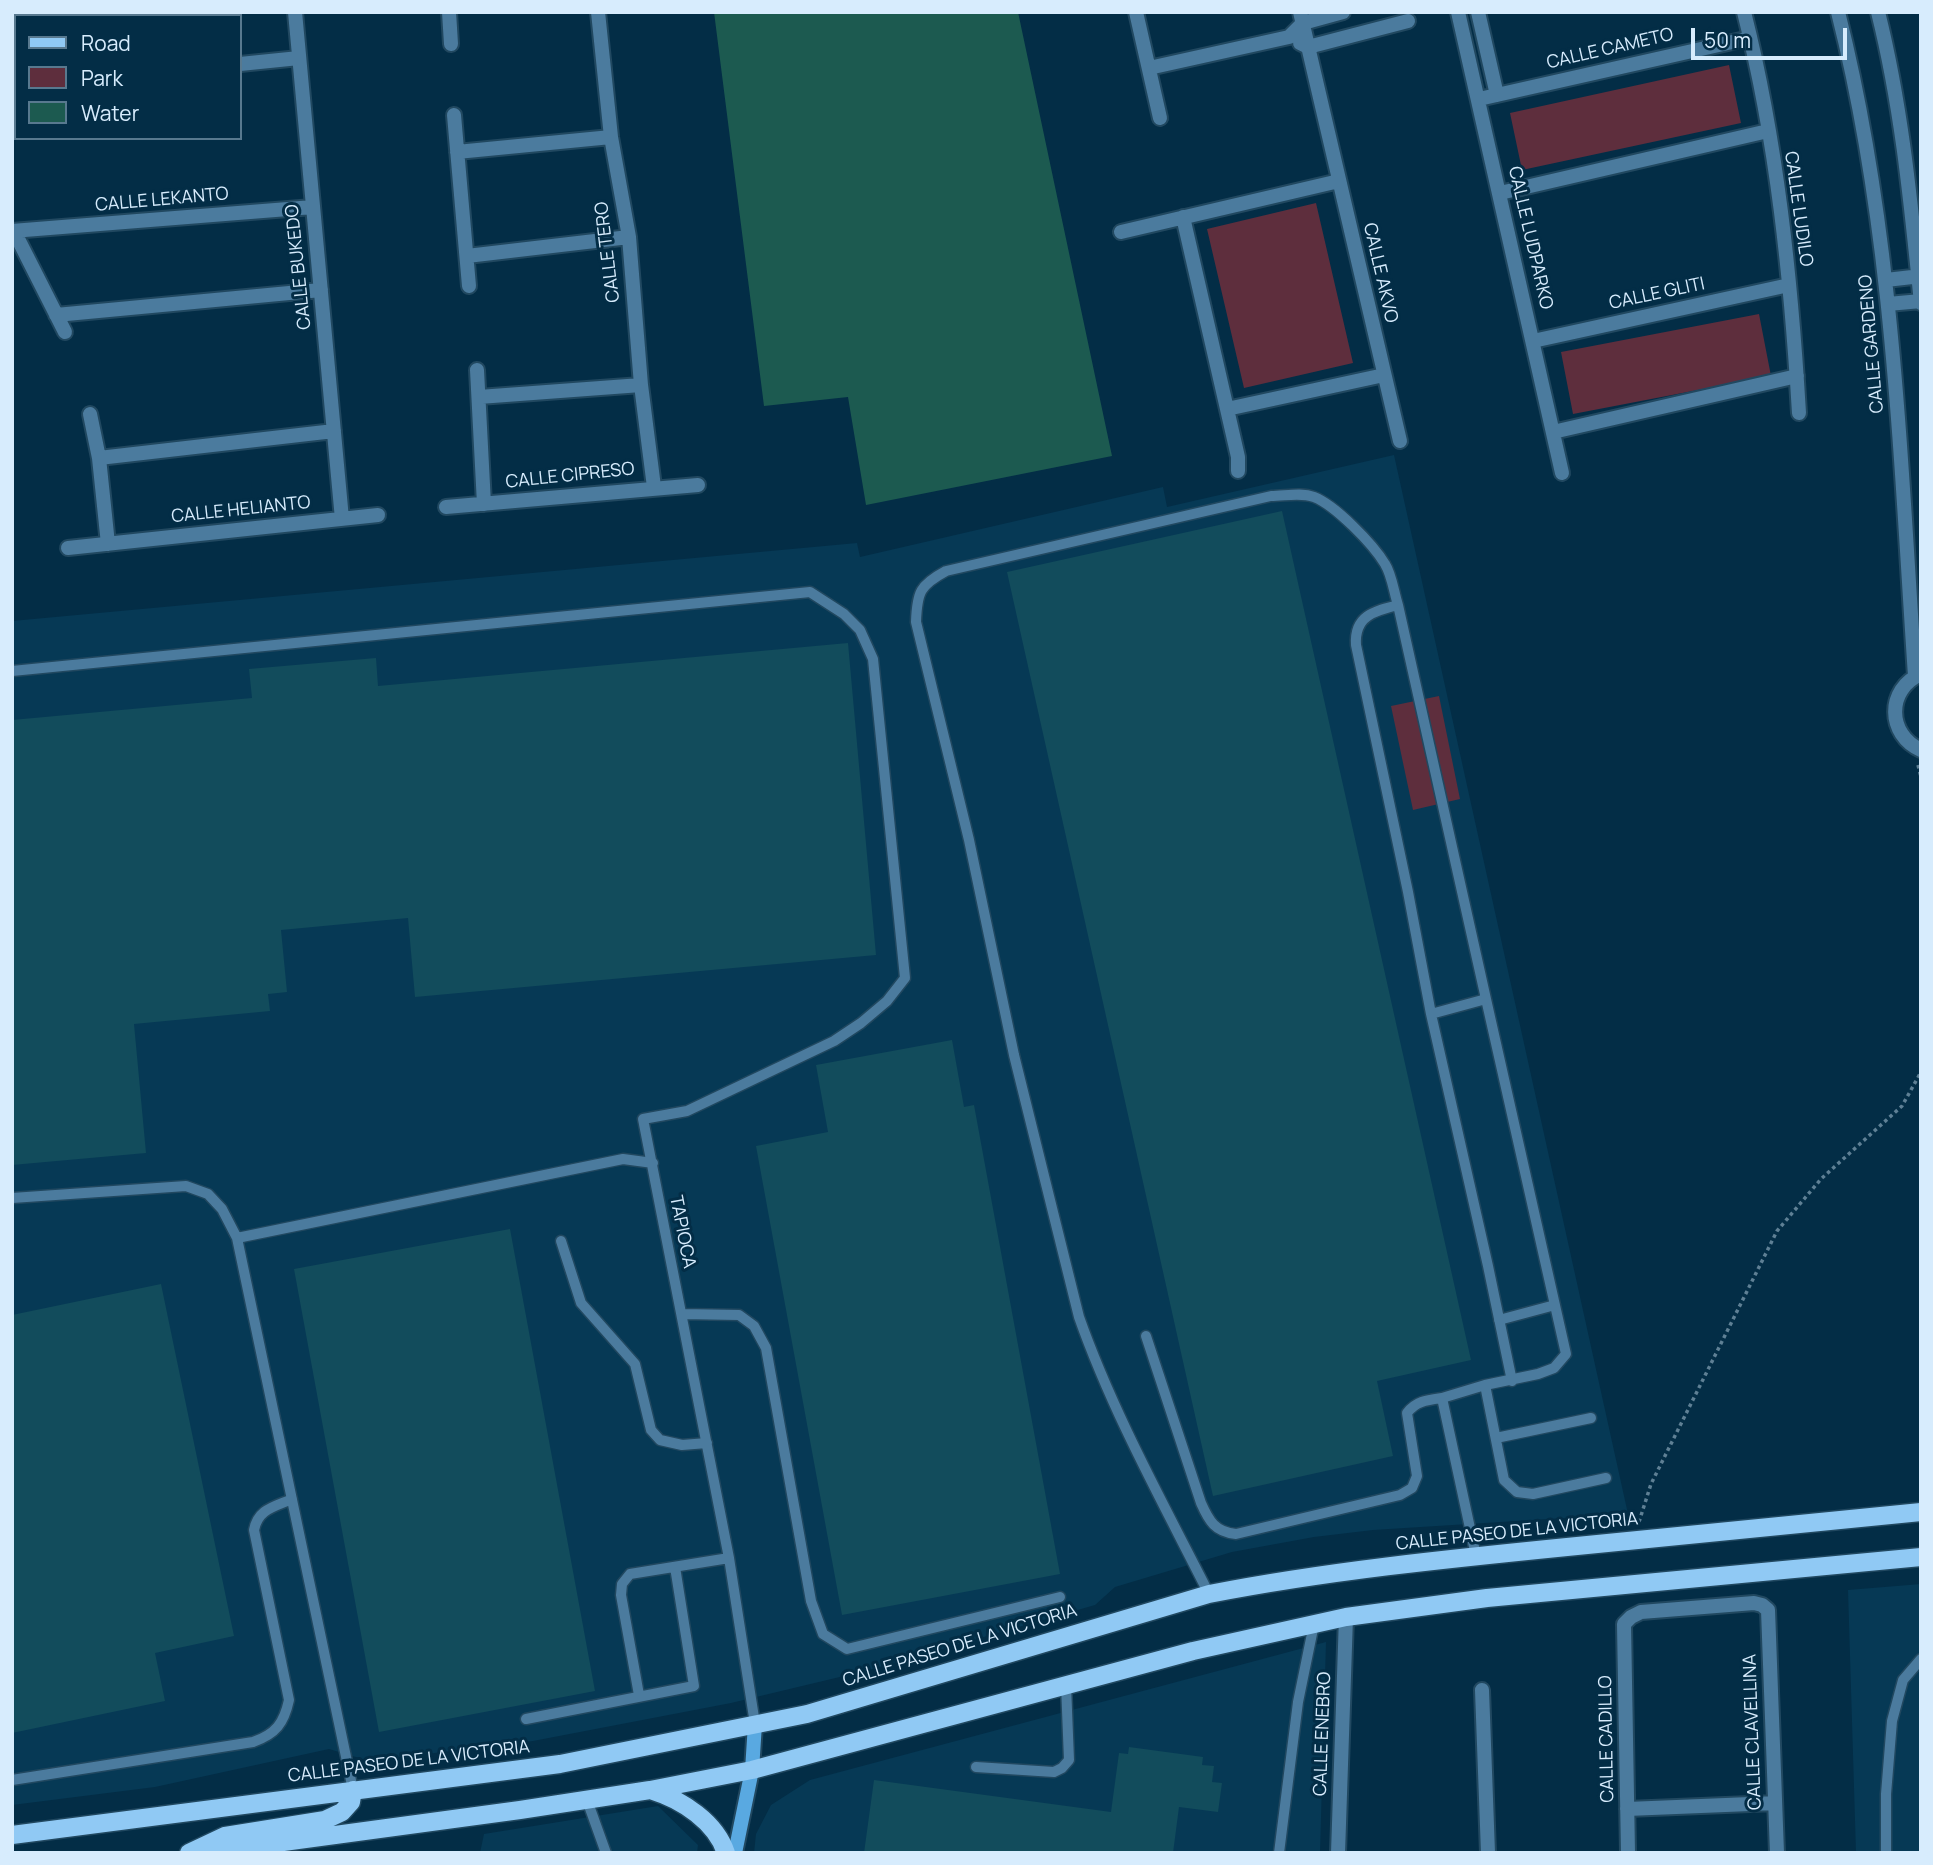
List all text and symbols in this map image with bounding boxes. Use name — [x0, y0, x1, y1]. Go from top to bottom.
legend — [14, 14, 242, 140]
scale bar — [1695, 14, 1851, 58]
street label: CALLE CAMETO — [1545, 24, 1675, 74]
text: 50 m — [1704, 26, 1751, 54]
text: Road — [81, 29, 131, 57]
text: Park — [81, 64, 123, 92]
text: Water — [81, 99, 139, 127]
street label: CALLE LUDILO — [1779, 150, 1817, 268]
street label: CALLE LUDPARKO — [1503, 164, 1557, 312]
street label: CALLE LEKANTO — [94, 183, 230, 217]
street label: CALLE TERO — [591, 200, 625, 304]
street label: CALLE BUKEDO — [282, 203, 316, 331]
street label: CALLE AKVO — [1358, 221, 1402, 325]
street label: CALLE GLITI — [1607, 273, 1707, 315]
street label: CALLE GARDENO — [1855, 274, 1889, 414]
street label: CALLE CIPRESO — [505, 458, 635, 494]
street label: CALLE HELIANTO — [170, 492, 312, 528]
street label: TAPIOCA — [664, 1194, 700, 1270]
street label: CALLE PASEO DE LA VICTORIA — [1395, 1509, 1639, 1555]
street label: CALLE PASEO DE LA VICTORIA — [840, 1600, 1080, 1692]
street label: CALLE CLAVELLINA — [1739, 1654, 1767, 1810]
street label: CALLE ENEBRO — [1310, 1671, 1336, 1797]
street label: CALLE CADILLO — [1595, 1675, 1619, 1803]
street label: CALLE PASEO DE LA VICTORIA — [287, 1736, 531, 1788]

